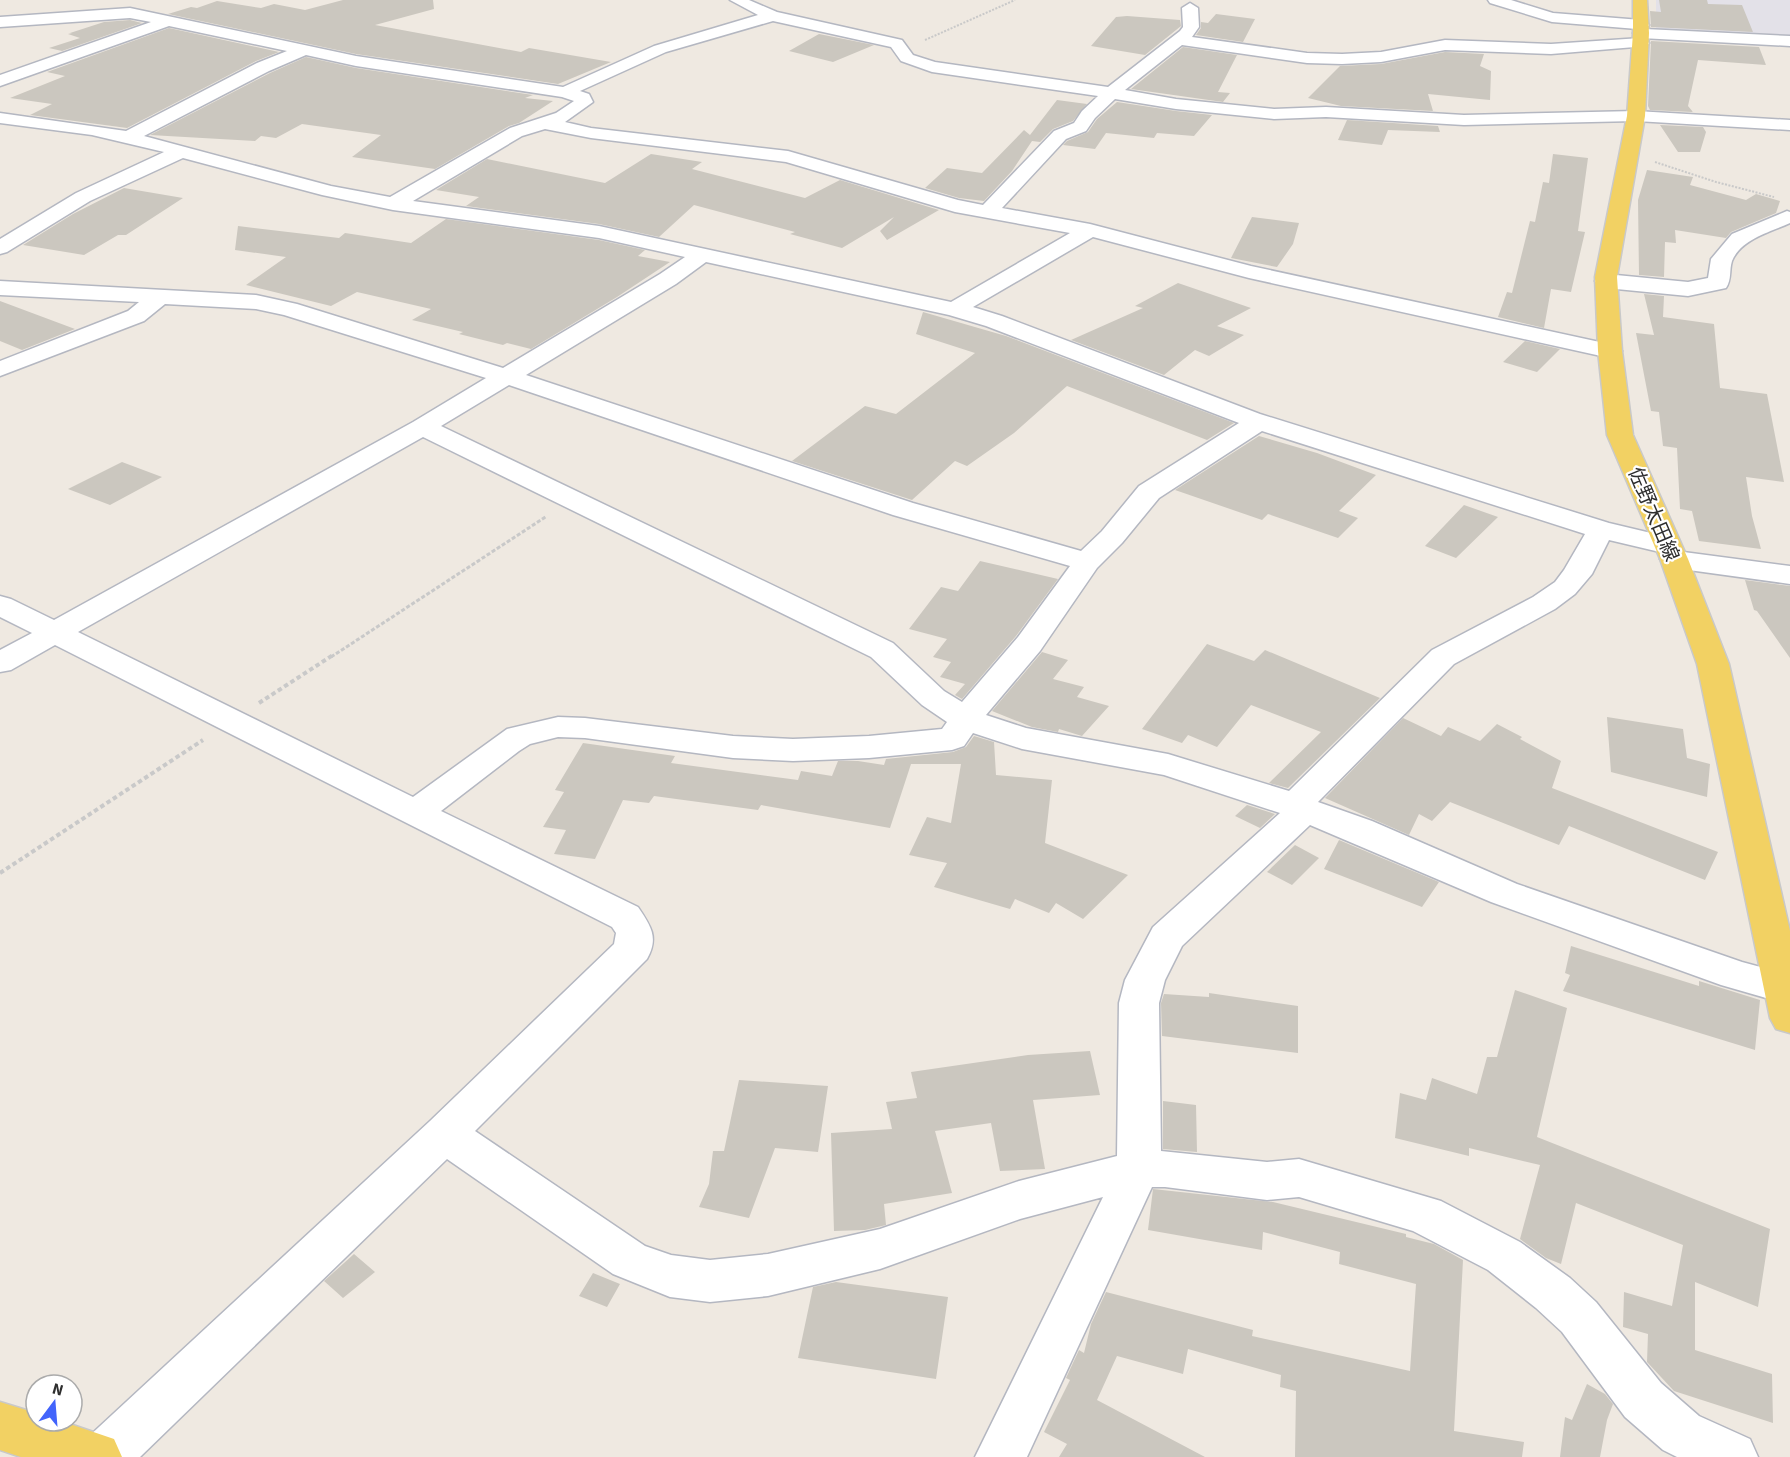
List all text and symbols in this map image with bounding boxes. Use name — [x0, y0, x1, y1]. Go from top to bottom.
street label: 佐野太田線 — [1621, 463, 1686, 566]
north arrow — [24, 1373, 84, 1433]
text: N — [50, 1378, 66, 1402]

